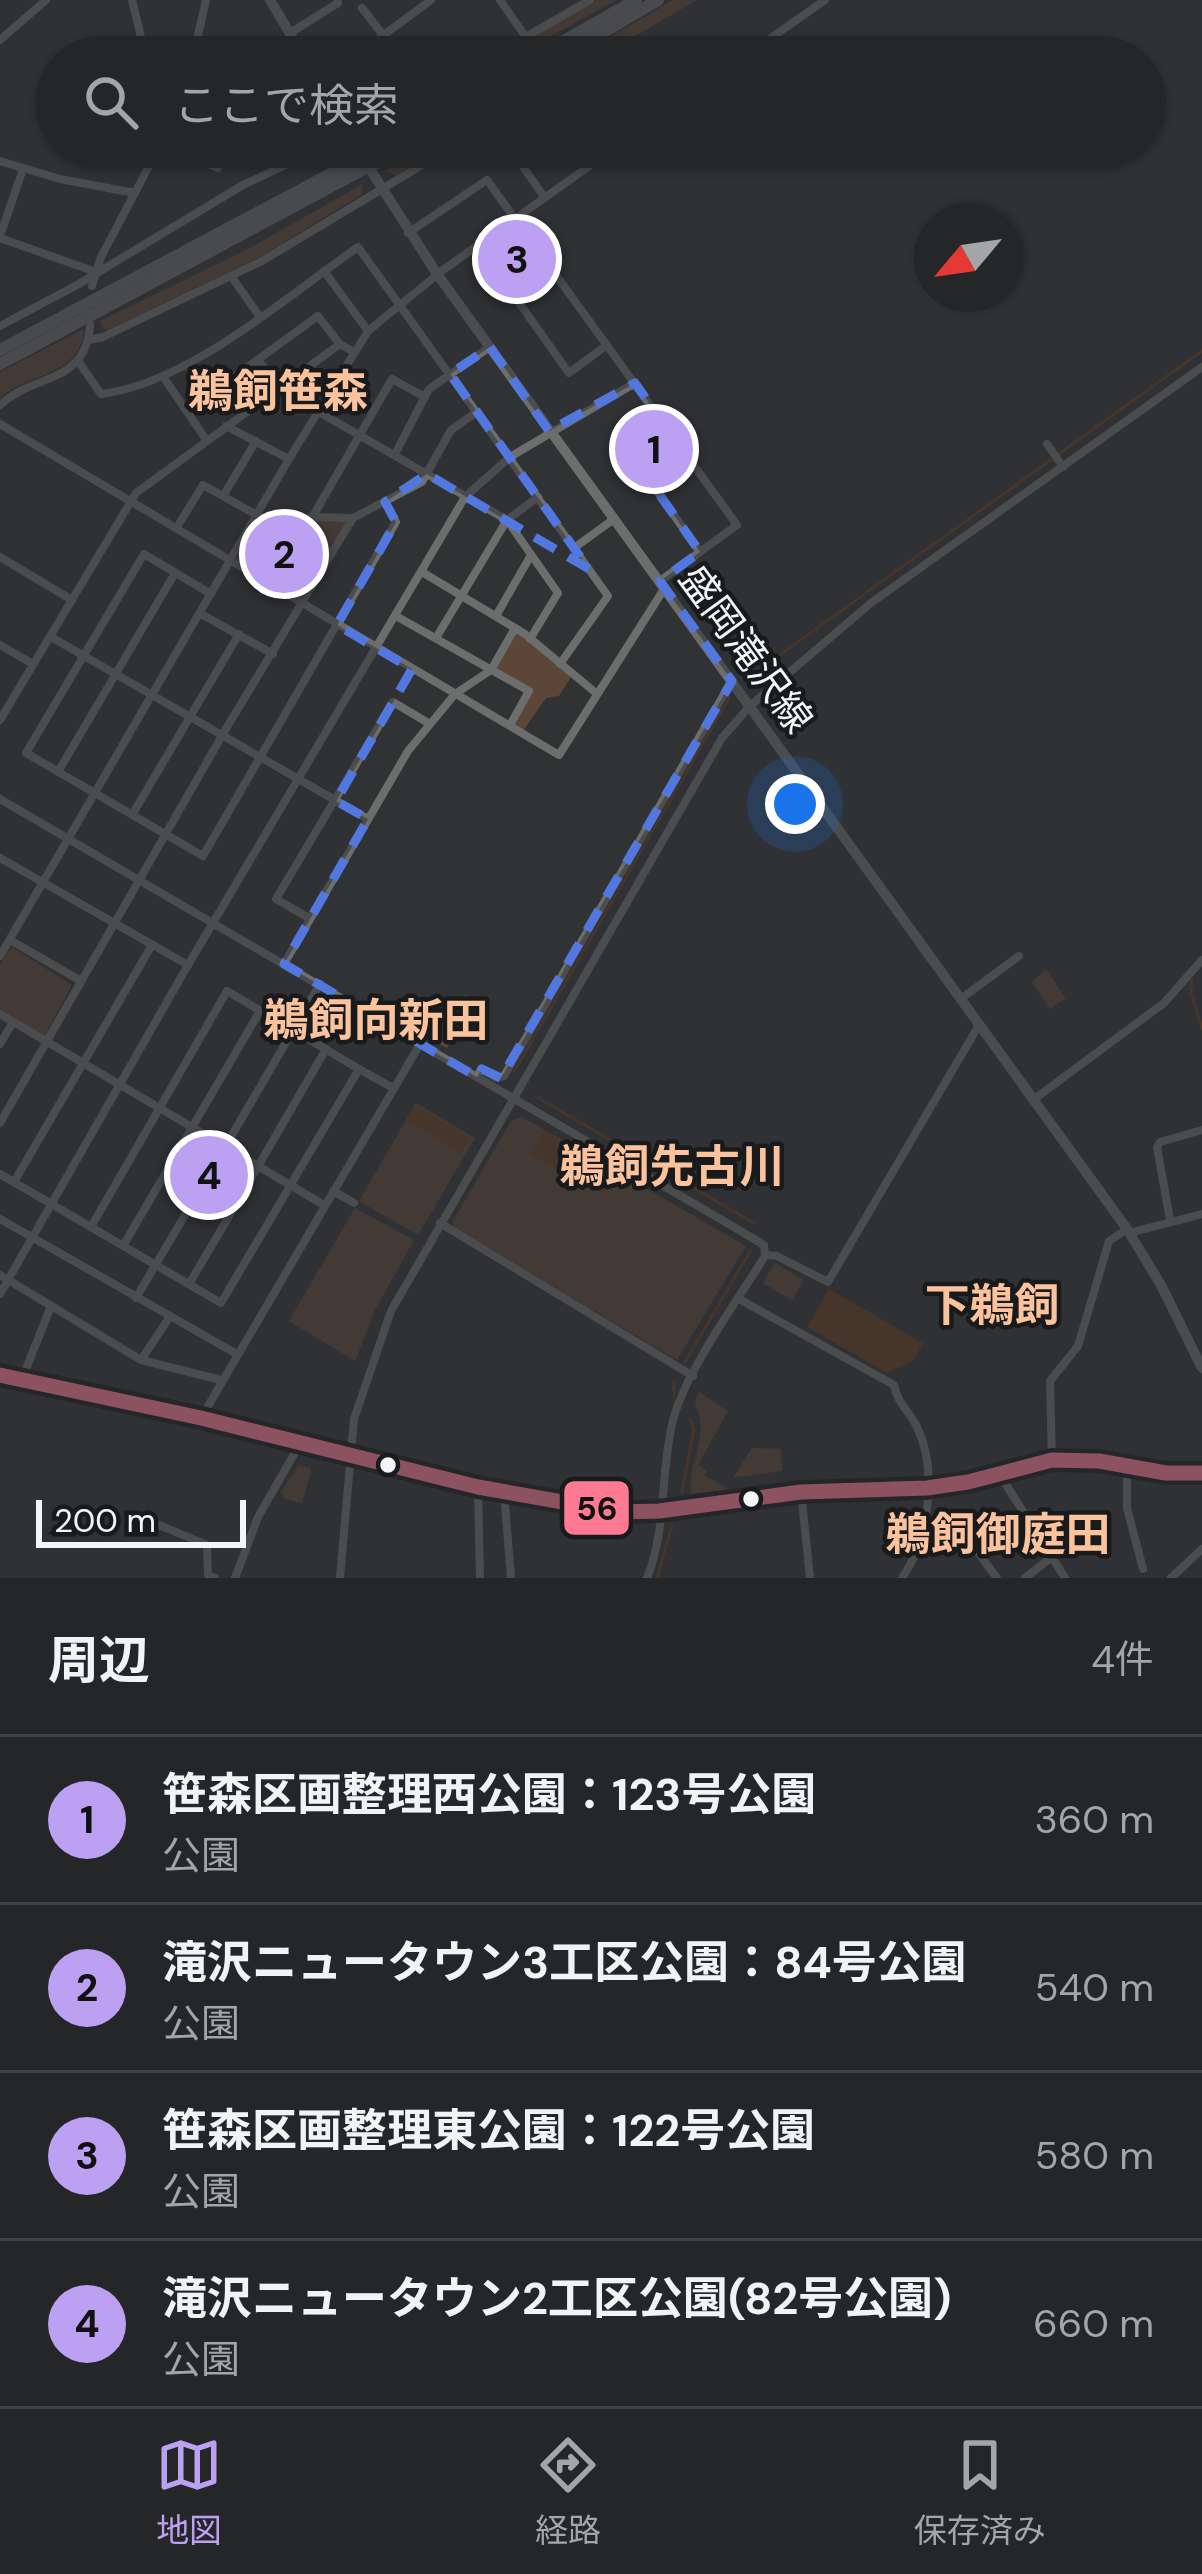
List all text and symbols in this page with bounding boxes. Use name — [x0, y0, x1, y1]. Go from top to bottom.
search box — [36, 36, 1166, 168]
icon: search — [78, 69, 144, 135]
text: ここで検索 — [174, 76, 399, 135]
north arrow — [914, 204, 1022, 312]
pin: 3 — [478, 214, 556, 304]
district label: 鵜飼笹森 — [188, 362, 368, 421]
pin: 1 — [615, 404, 693, 494]
pin: 2 — [245, 509, 323, 599]
street label: 盛岡滝沢線 — [668, 555, 824, 743]
your location — [765, 774, 825, 834]
district label: 鵜飼向新田 — [263, 991, 489, 1050]
pin: 4 — [170, 1130, 248, 1220]
district label: 鵜飼先古川 — [559, 1137, 785, 1196]
district label: 下鵜飼 — [924, 1276, 1060, 1335]
unlabelled marker — [377, 1454, 399, 1476]
line badge: 56 — [562, 1479, 631, 1537]
text: 56 — [576, 1487, 618, 1530]
unlabelled marker — [740, 1488, 762, 1510]
scale bar — [36, 1494, 246, 1547]
text: 200 m — [54, 1499, 156, 1542]
district label: 鵜飼御庭田 — [885, 1505, 1111, 1564]
text: 周辺 — [48, 1627, 150, 1694]
text: 4件 — [1091, 1634, 1154, 1685]
text: 笹森区画整理西公園：123号公園 — [162, 1765, 816, 1824]
text: 1 — [80, 1794, 94, 1845]
text: 360 m — [1035, 1794, 1154, 1845]
text: 公園 — [162, 1830, 240, 1881]
text: 滝沢ニュータウン3工区公園：84号公園 — [162, 1933, 967, 1992]
text: 2 — [76, 1962, 98, 2013]
text: 540 m — [1035, 1962, 1154, 2013]
text: 公園 — [162, 1998, 240, 2049]
text: 笹森区画整理東公園：122号公園 — [162, 2101, 815, 2160]
text: 3 — [75, 2130, 99, 2181]
text: 580 m — [1035, 2130, 1154, 2181]
text: 公園 — [162, 2166, 240, 2217]
text: 滝沢ニュータウン2工区公園(82号公園) — [162, 2269, 951, 2328]
text: 4 — [74, 2298, 100, 2349]
text: 660 m — [1033, 2298, 1154, 2349]
text: 公園 — [162, 2334, 240, 2385]
tab: 地図 — [156, 2432, 222, 2552]
tab: 経路 — [535, 2432, 601, 2552]
tab: 保存済み — [914, 2432, 1046, 2552]

